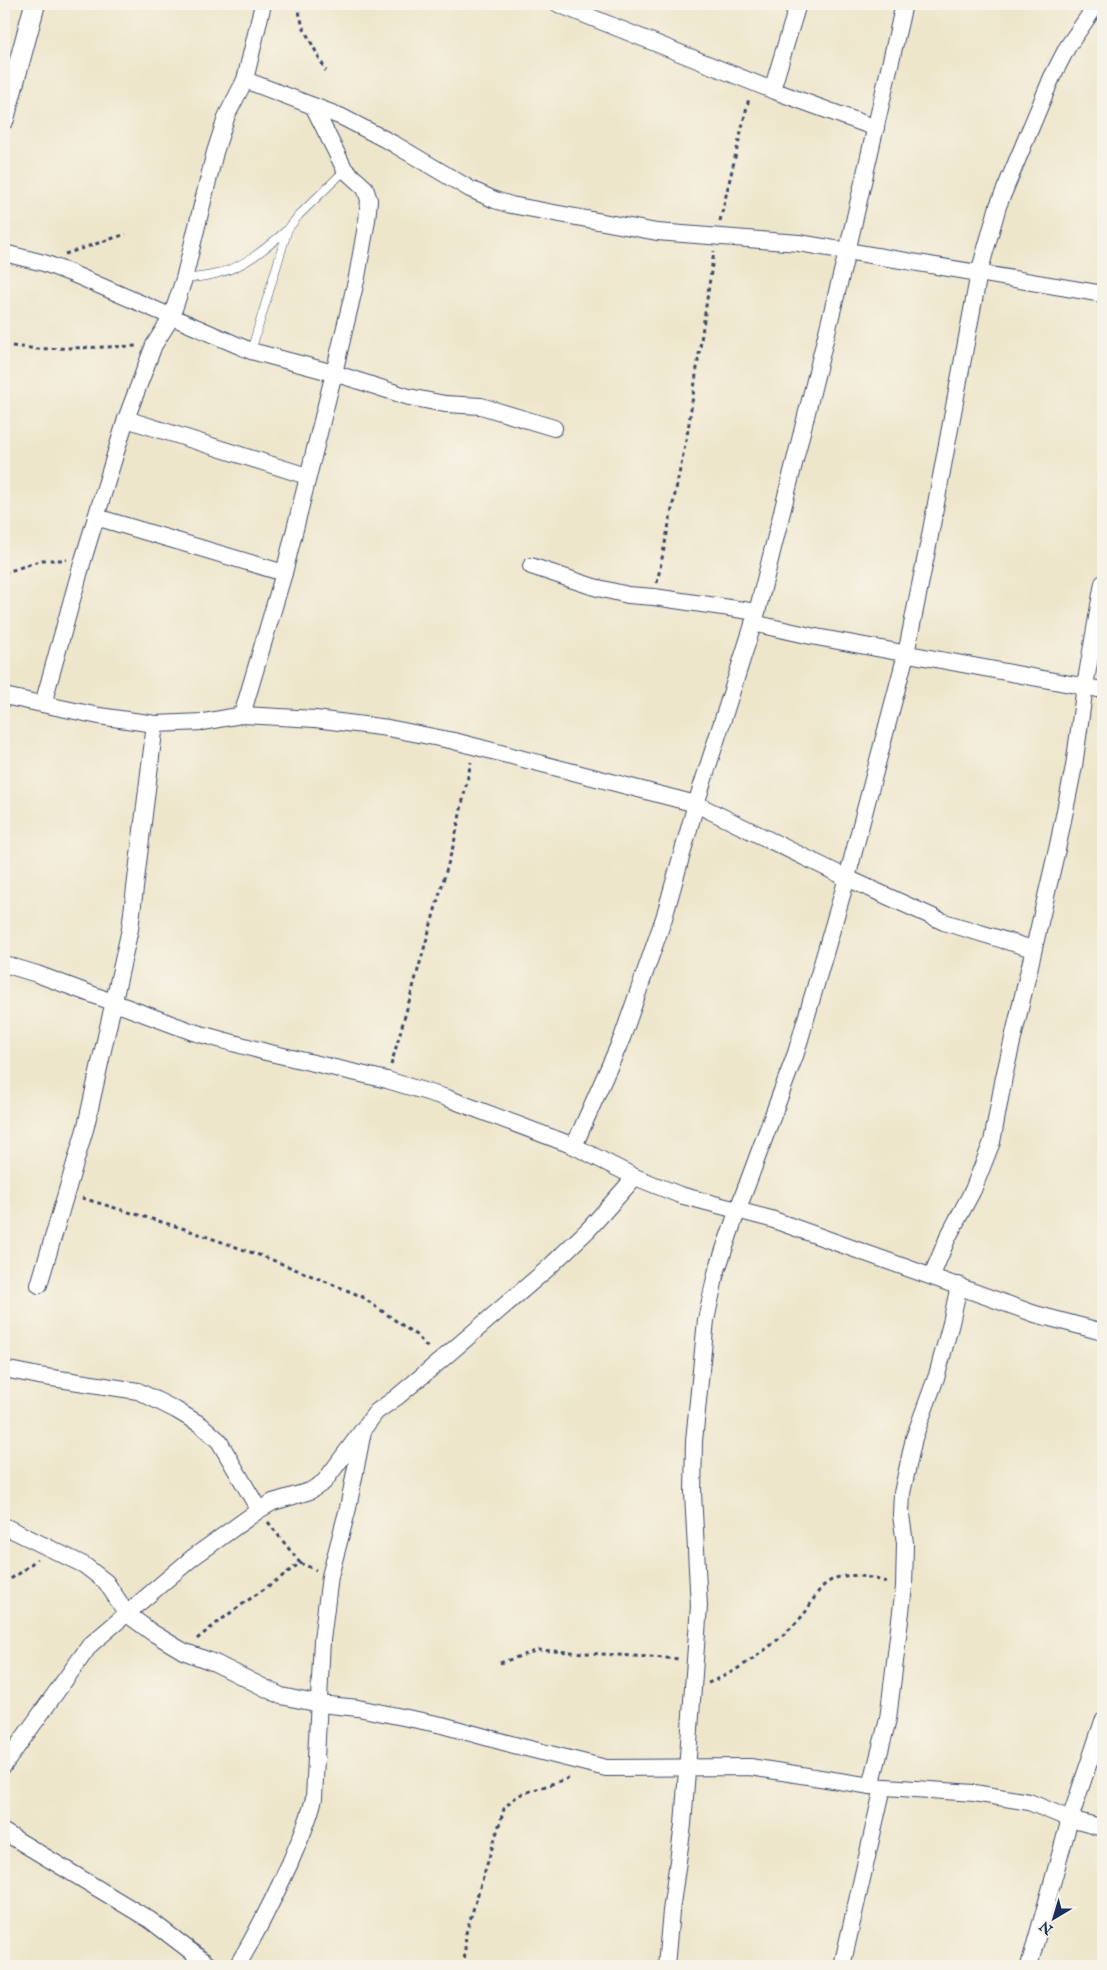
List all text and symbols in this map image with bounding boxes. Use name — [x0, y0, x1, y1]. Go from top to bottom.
north arrow — [1030, 1892, 1080, 1942]
text: N — [1036, 1917, 1058, 1939]

